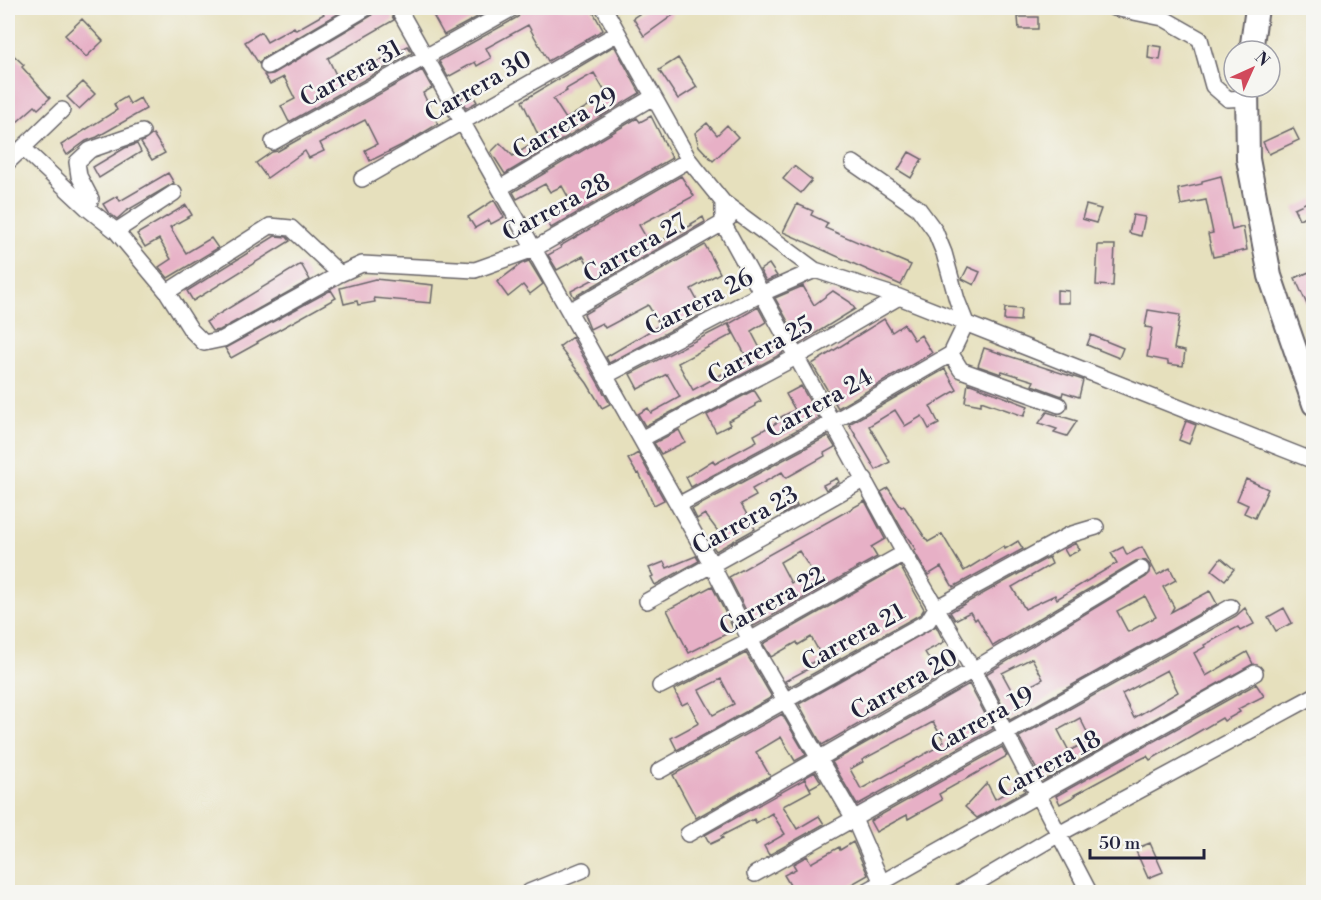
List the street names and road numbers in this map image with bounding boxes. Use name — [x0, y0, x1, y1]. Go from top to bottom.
street label: Carrera 31 — [295, 33, 408, 114]
street label: Carrera 30 — [420, 44, 537, 129]
street label: Carrera 29 — [507, 81, 624, 167]
street label: Carrera 28 — [498, 167, 615, 249]
street label: Carrera 27 — [578, 207, 693, 291]
street label: Carrera 26 — [640, 263, 759, 343]
street label: Carrera 25 — [702, 310, 819, 392]
street label: Carrera 24 — [761, 362, 878, 445]
street label: Carrera 23 — [687, 480, 804, 562]
street label: Carrera 22 — [714, 561, 831, 643]
street label: Carrera 21 — [797, 597, 911, 678]
street label: Carrera 20 — [846, 642, 963, 728]
street label: Carrera 19 — [926, 680, 1039, 761]
street label: Carrera 18 — [992, 724, 1106, 806]

